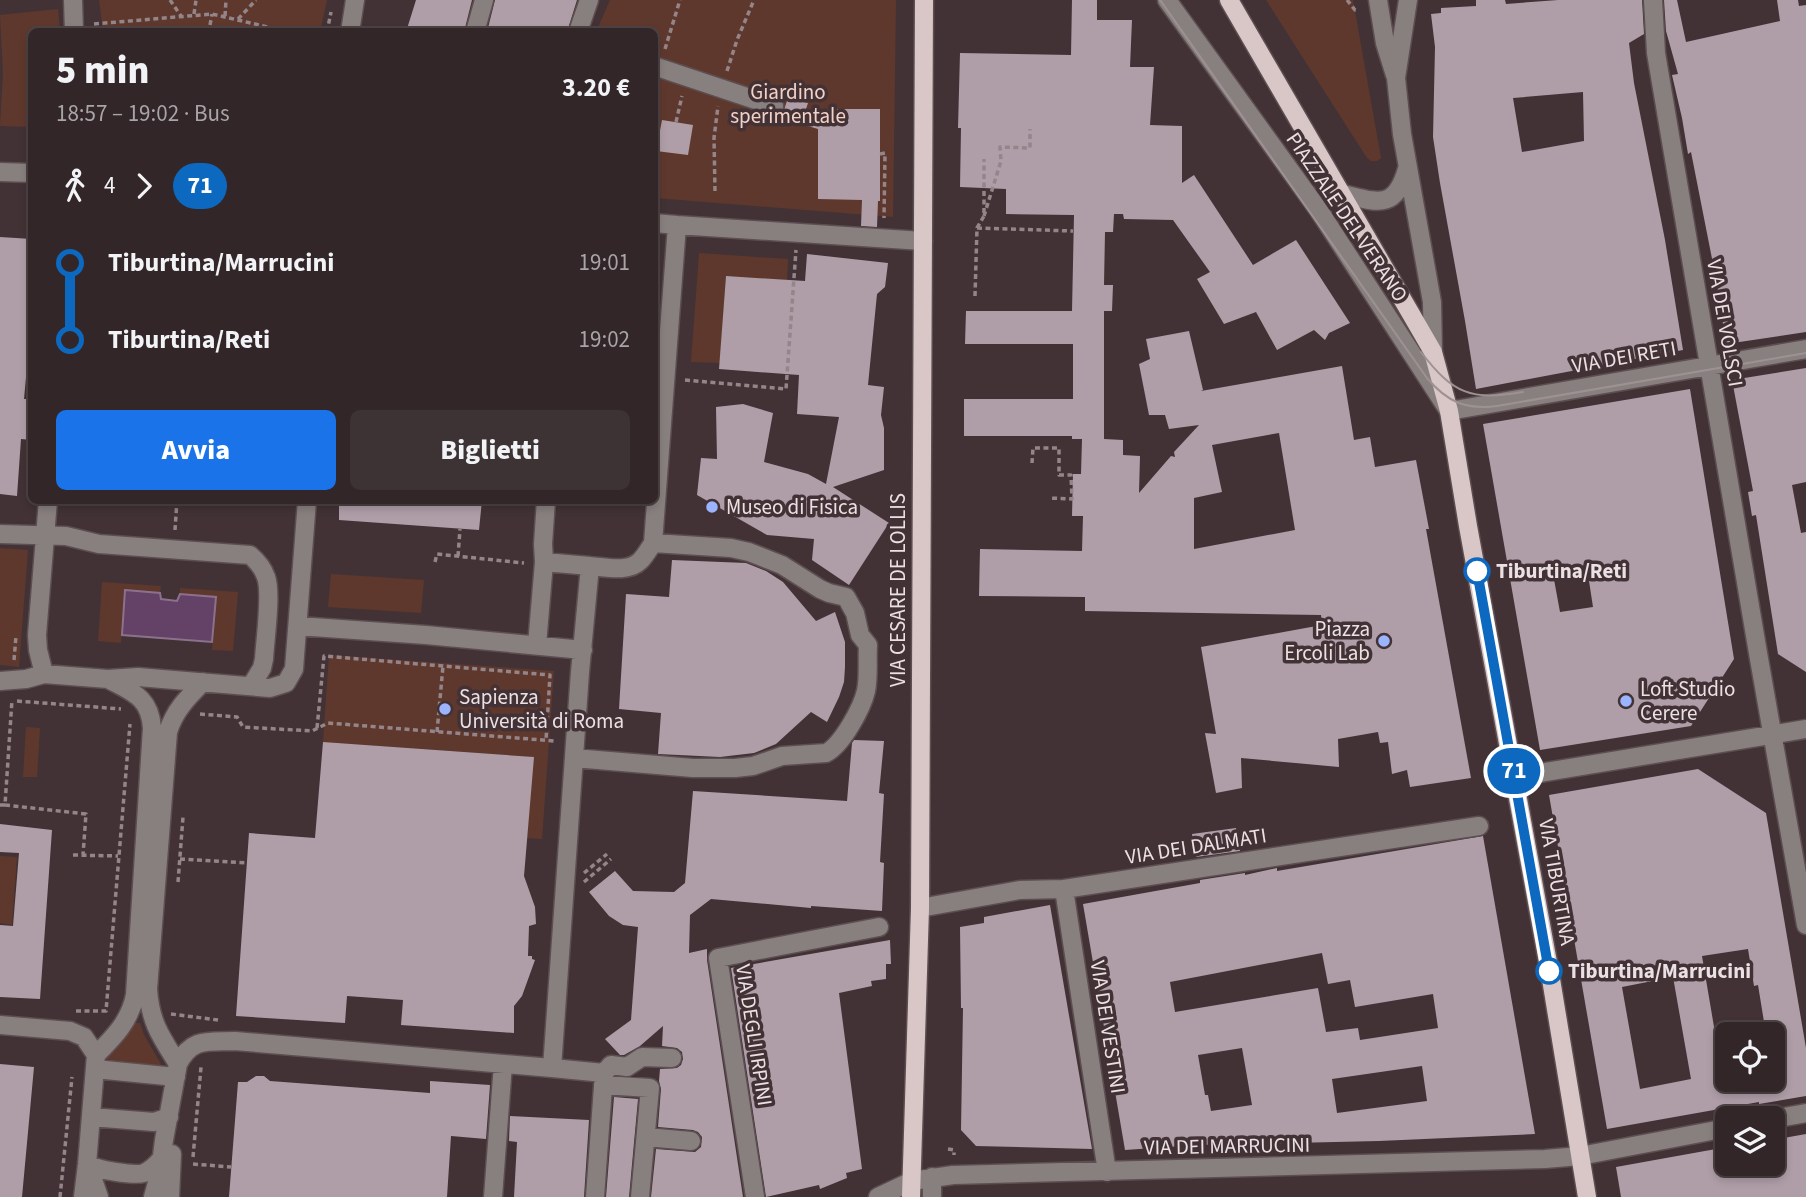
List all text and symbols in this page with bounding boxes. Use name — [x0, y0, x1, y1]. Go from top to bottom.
text: 5 min — [56, 44, 149, 98]
text: 3.20 € — [562, 69, 630, 106]
park label: Giardino sperimentale — [730, 77, 846, 131]
text: 18:57 – 19:02 · Bus — [56, 97, 230, 130]
street label: PIAZZALE DEL VERANO — [1279, 126, 1415, 308]
icon: walk — [56, 167, 94, 205]
icon: forward — [125, 167, 163, 205]
text: 71 — [187, 168, 213, 203]
text: 4 — [104, 169, 115, 202]
text: Tiburtina/Marrucini — [108, 244, 335, 281]
text: 19:01 — [579, 246, 630, 279]
street label: VIA DEI VOLSCI — [1699, 257, 1751, 389]
text: Tiburtina/Reti — [108, 321, 270, 358]
text: 19:02 — [579, 323, 630, 356]
street label: VIA DEI RETI — [1569, 333, 1679, 381]
button: Avvia — [56, 410, 336, 490]
button: Biglietti — [350, 410, 630, 490]
place label: Museo di Fisica — [726, 492, 858, 522]
street label: VIA CESARE DE LOLLIS — [883, 493, 913, 687]
marker: Museo di Fisica — [704, 499, 720, 515]
place label: Tiburtina/Reti — [1496, 556, 1627, 586]
marker: Tiburtina/Reti — [1464, 558, 1490, 584]
place label: Piazza Ercoli Lab — [1284, 614, 1370, 668]
marker: Piazza Ercoli Lab — [1376, 633, 1392, 649]
place label: Loft Studio Cerere — [1640, 674, 1735, 728]
place label: Sapienza Università di Roma — [459, 682, 624, 736]
marker: Loft Studio Cerere — [1618, 693, 1634, 709]
marker: Sapienza Università di Roma — [437, 701, 453, 717]
line badge: 71 — [1482, 748, 1546, 794]
text: 71 — [1501, 753, 1527, 788]
street label: VIA TIBURTINA — [1531, 816, 1583, 948]
street label: VIA DEI DALMATI — [1123, 820, 1269, 872]
place label: Tiburtina/Marrucini — [1568, 956, 1751, 986]
street label: VIA DEI VESTINI — [1083, 958, 1133, 1096]
marker: Tiburtina/Marrucini — [1536, 958, 1562, 984]
street label: VIA DEGLI IRPINI — [728, 962, 780, 1108]
map controls — [1715, 1022, 1785, 1176]
button: locate — [1715, 1022, 1785, 1092]
button: layers — [1715, 1106, 1785, 1176]
street label: VIA DEI MARRUCINI — [1144, 1130, 1310, 1162]

